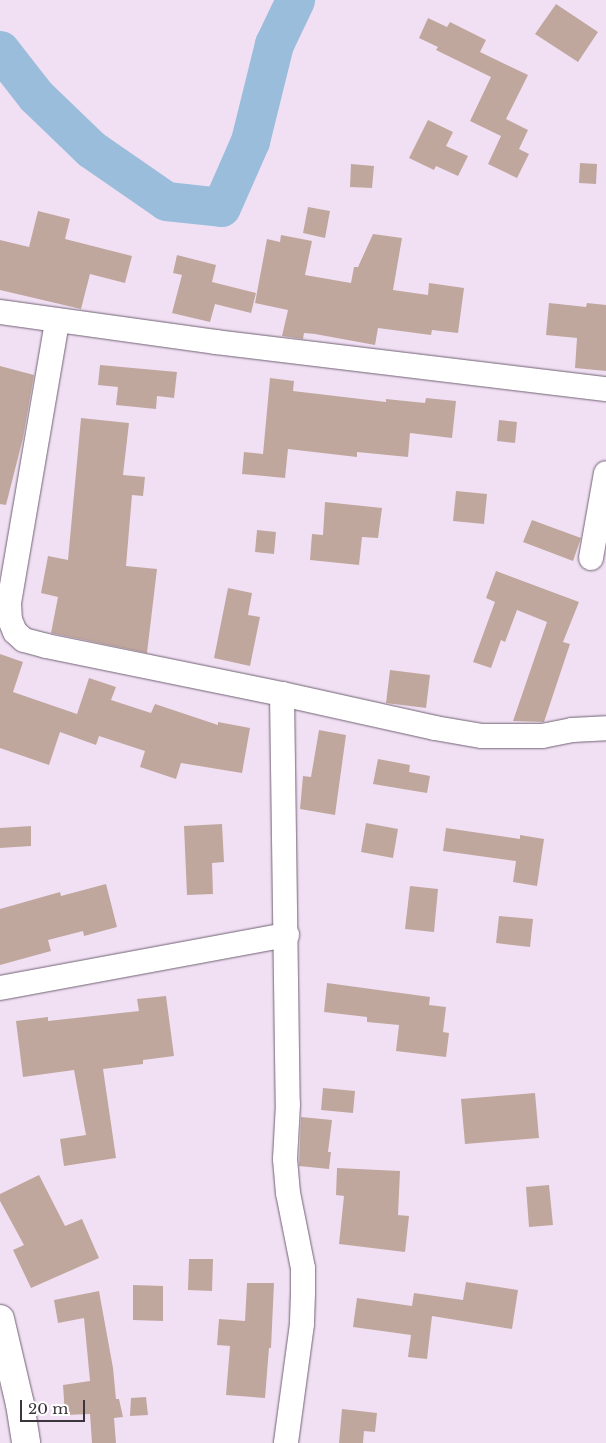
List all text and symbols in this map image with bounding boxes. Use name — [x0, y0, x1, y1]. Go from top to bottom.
scale bar — [22, 1390, 88, 1422]
text: 20 m — [28, 1399, 68, 1418]

